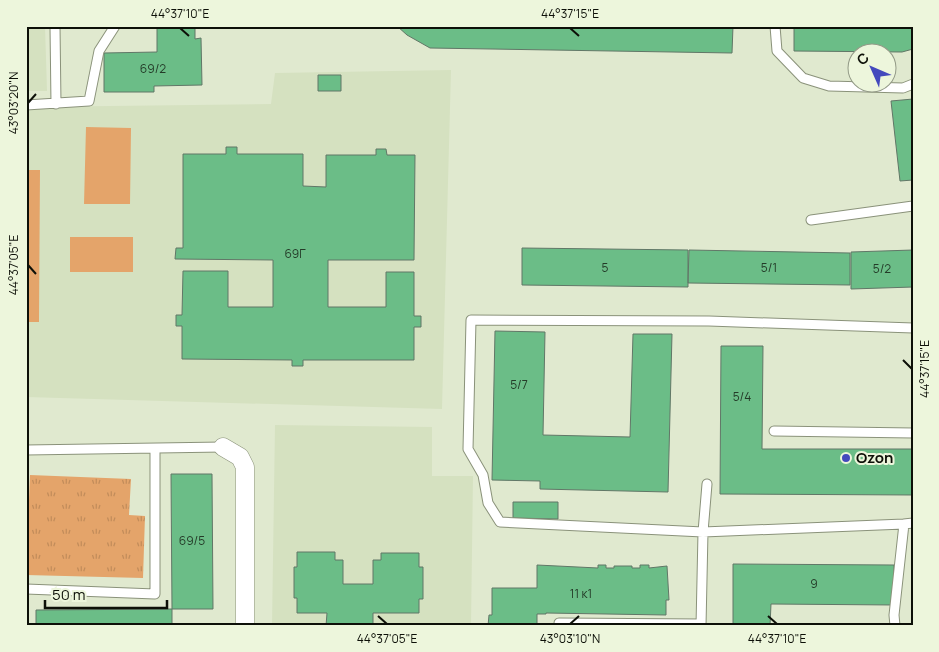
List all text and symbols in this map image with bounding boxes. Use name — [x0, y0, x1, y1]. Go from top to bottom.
text: 44°37'10"E — [151, 5, 209, 22]
text: 44°37'15"E — [541, 5, 599, 22]
north arrow — [846, 42, 896, 92]
text: С — [852, 48, 873, 69]
house number: 69/2 — [140, 60, 166, 77]
text: 43°03'20"N — [5, 72, 22, 134]
text: 44°37'05"E — [5, 234, 22, 295]
house number: 69Г — [284, 245, 306, 262]
house number: 5 — [602, 259, 609, 276]
house number: 5/1 — [761, 259, 777, 276]
house number: 5/2 — [873, 260, 891, 277]
text: 44°37'15"E — [916, 340, 933, 398]
house number: 5/7 — [510, 376, 528, 393]
house number: 5/4 — [733, 388, 751, 405]
place label: Ozon — [856, 447, 893, 468]
marker: Ozon — [840, 452, 852, 464]
house number: 69/5 — [179, 532, 205, 549]
house number: 9 — [810, 575, 818, 592]
scale bar — [45, 577, 168, 609]
text: 50 m — [52, 584, 86, 605]
house number: 11 к1 — [570, 585, 592, 602]
text: 44°37'05"E — [357, 630, 418, 647]
text: 43°03'10"N — [540, 630, 600, 647]
text: 44°37'10"E — [748, 630, 806, 647]

